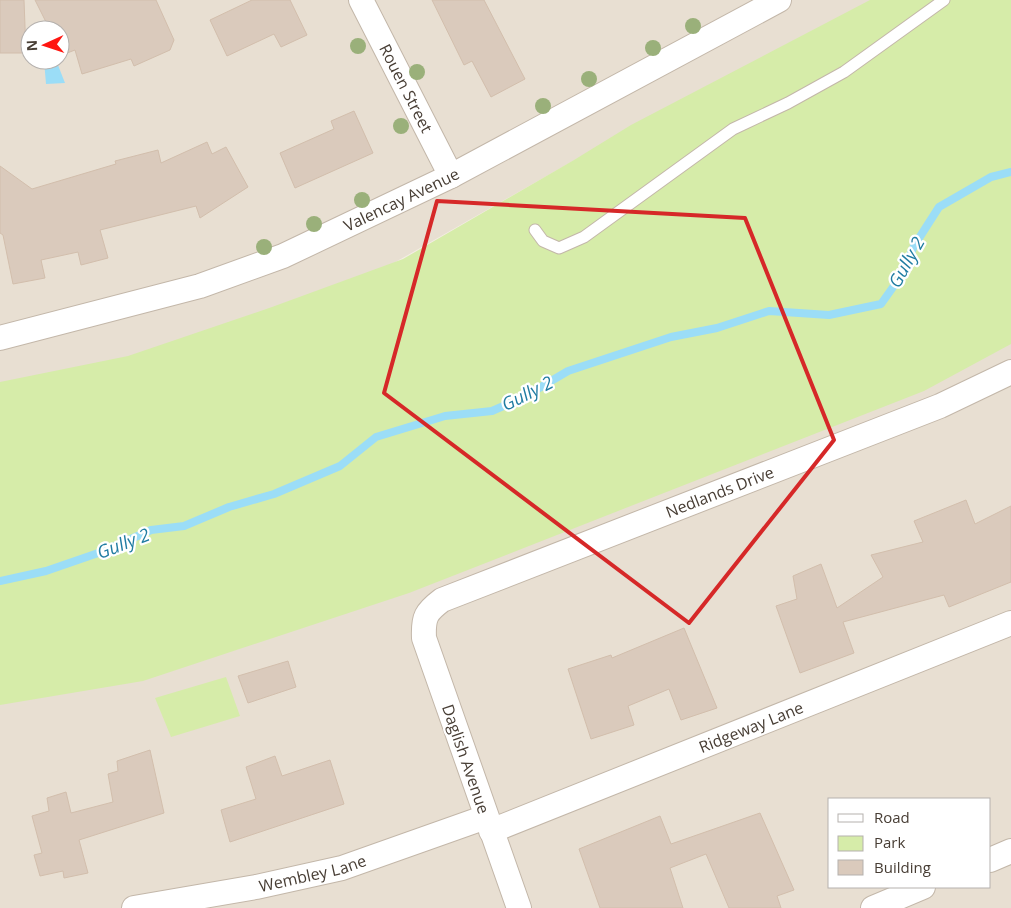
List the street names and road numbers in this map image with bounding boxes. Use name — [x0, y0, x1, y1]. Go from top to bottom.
street label: Rouen Street — [374, 40, 438, 137]
street label: Valencay Avenue — [340, 163, 463, 237]
street label: Nedlands Drive — [662, 461, 777, 523]
street label: Ridgeway Lane — [695, 696, 807, 758]
street label: Daglish Avenue — [437, 701, 495, 817]
street label: Wembley Lane — [257, 849, 369, 897]

